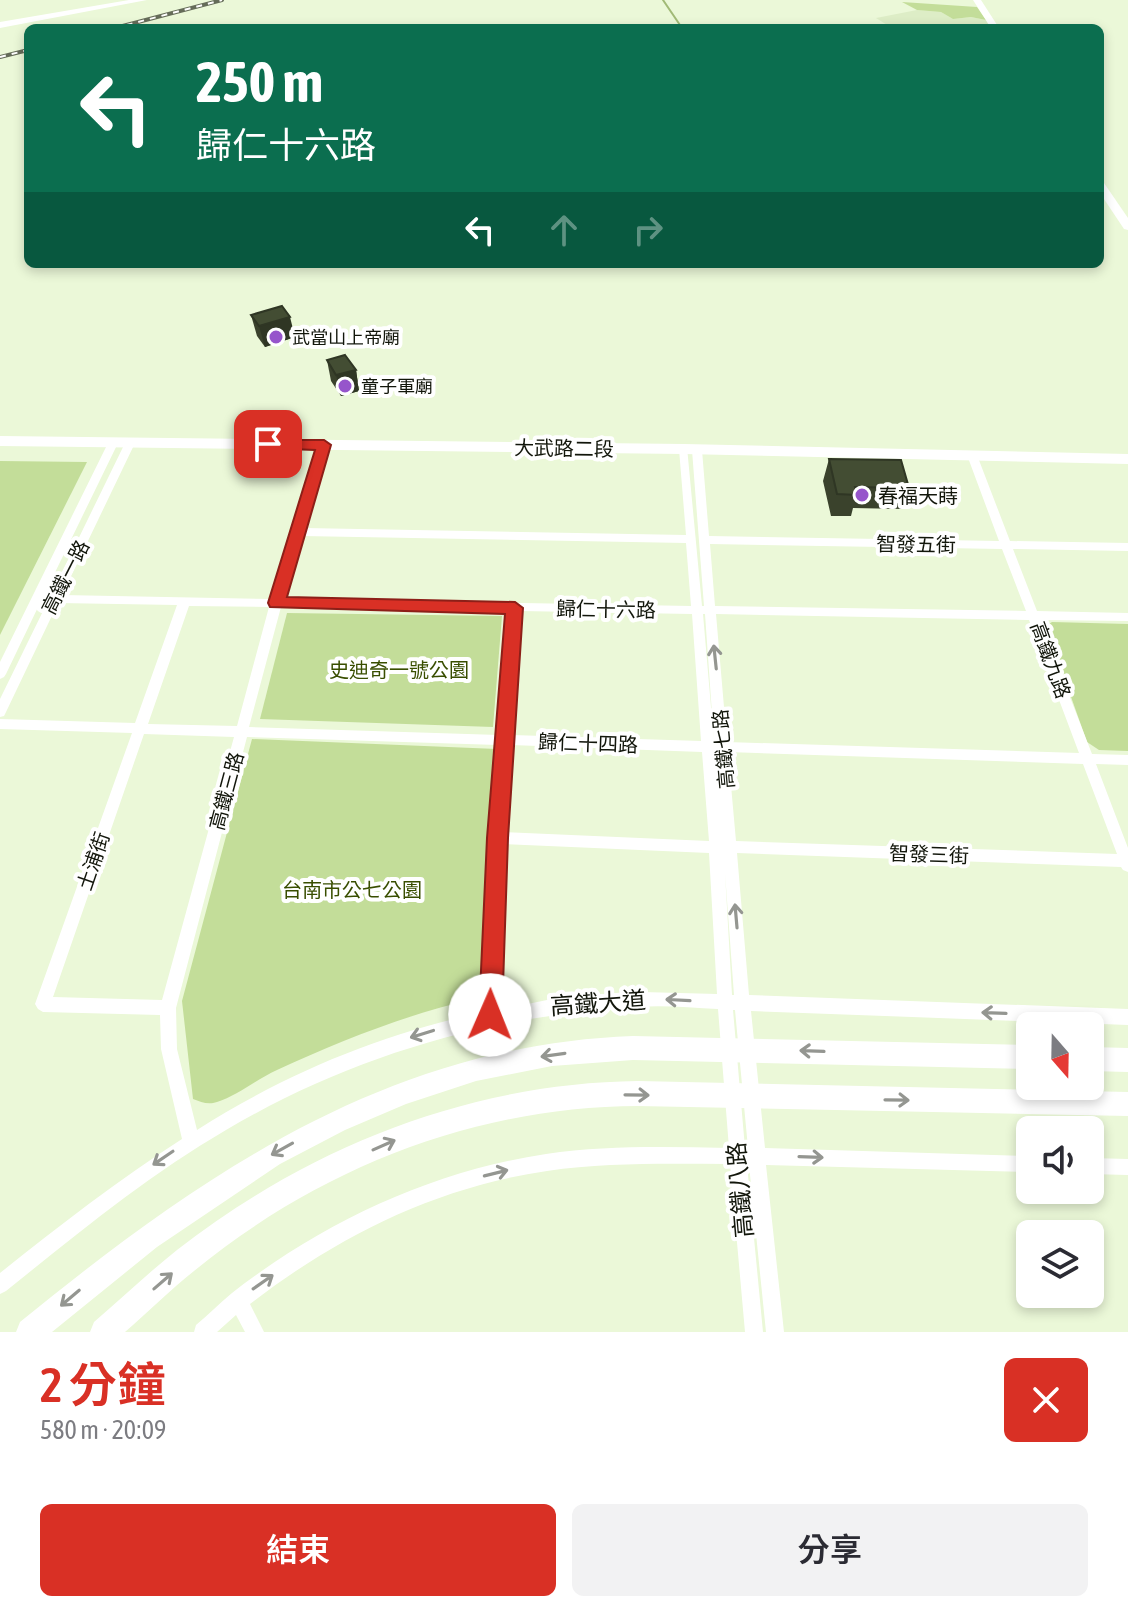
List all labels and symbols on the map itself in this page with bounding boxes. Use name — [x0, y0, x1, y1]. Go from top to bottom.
place label: 武當山上帝廟 — [292, 327, 400, 348]
marker: 武當山上帝廟 — [267, 328, 285, 346]
place label: 童子軍廟 — [361, 376, 433, 397]
marker: 童子軍廟 — [336, 377, 354, 395]
pin — [234, 410, 302, 478]
street label: 大武路二段 — [514, 436, 614, 460]
place label: 春福天蒔 — [878, 484, 958, 507]
marker: 春福天蒔 — [853, 486, 871, 504]
street label: 智發五街 — [876, 532, 956, 556]
street label: 高鐵一路 — [37, 536, 93, 618]
street label: 歸仁十六路 — [556, 597, 656, 621]
street label: 高鐵九路 — [1027, 618, 1075, 702]
one-way arrow — [708, 644, 723, 671]
park label: 史迪奇一號公園 — [329, 658, 469, 681]
street label: 高鐵七路 — [708, 708, 738, 790]
street label: 歸仁十四路 — [538, 730, 638, 756]
street label: 高鐵三路 — [205, 749, 247, 833]
street label: 土浦街 — [72, 829, 114, 893]
street label: 智發三街 — [889, 841, 969, 867]
park label: 台南市公七公園 — [282, 878, 422, 901]
one-way arrow — [728, 903, 743, 930]
position arrow — [448, 973, 532, 1057]
street label: 高鐵大道 — [549, 986, 647, 1020]
one-way arrow — [665, 992, 692, 1007]
one-way arrow — [981, 1006, 1008, 1021]
north arrow — [1016, 1012, 1104, 1100]
one-way arrow — [410, 1028, 435, 1042]
one-way arrow — [799, 1044, 826, 1059]
one-way arrow — [540, 1048, 566, 1063]
one-way arrow — [623, 1088, 650, 1103]
one-way arrow — [883, 1092, 910, 1108]
one-way arrow — [371, 1137, 395, 1152]
one-way arrow — [271, 1141, 294, 1157]
street label: 高鐵八路 — [722, 1141, 758, 1239]
one-way arrow — [797, 1149, 824, 1164]
one-way arrow — [153, 1150, 175, 1167]
one-way arrow — [483, 1164, 509, 1179]
one-way arrow — [153, 1272, 173, 1290]
one-way arrow — [251, 1274, 273, 1290]
one-way arrow — [60, 1289, 81, 1307]

